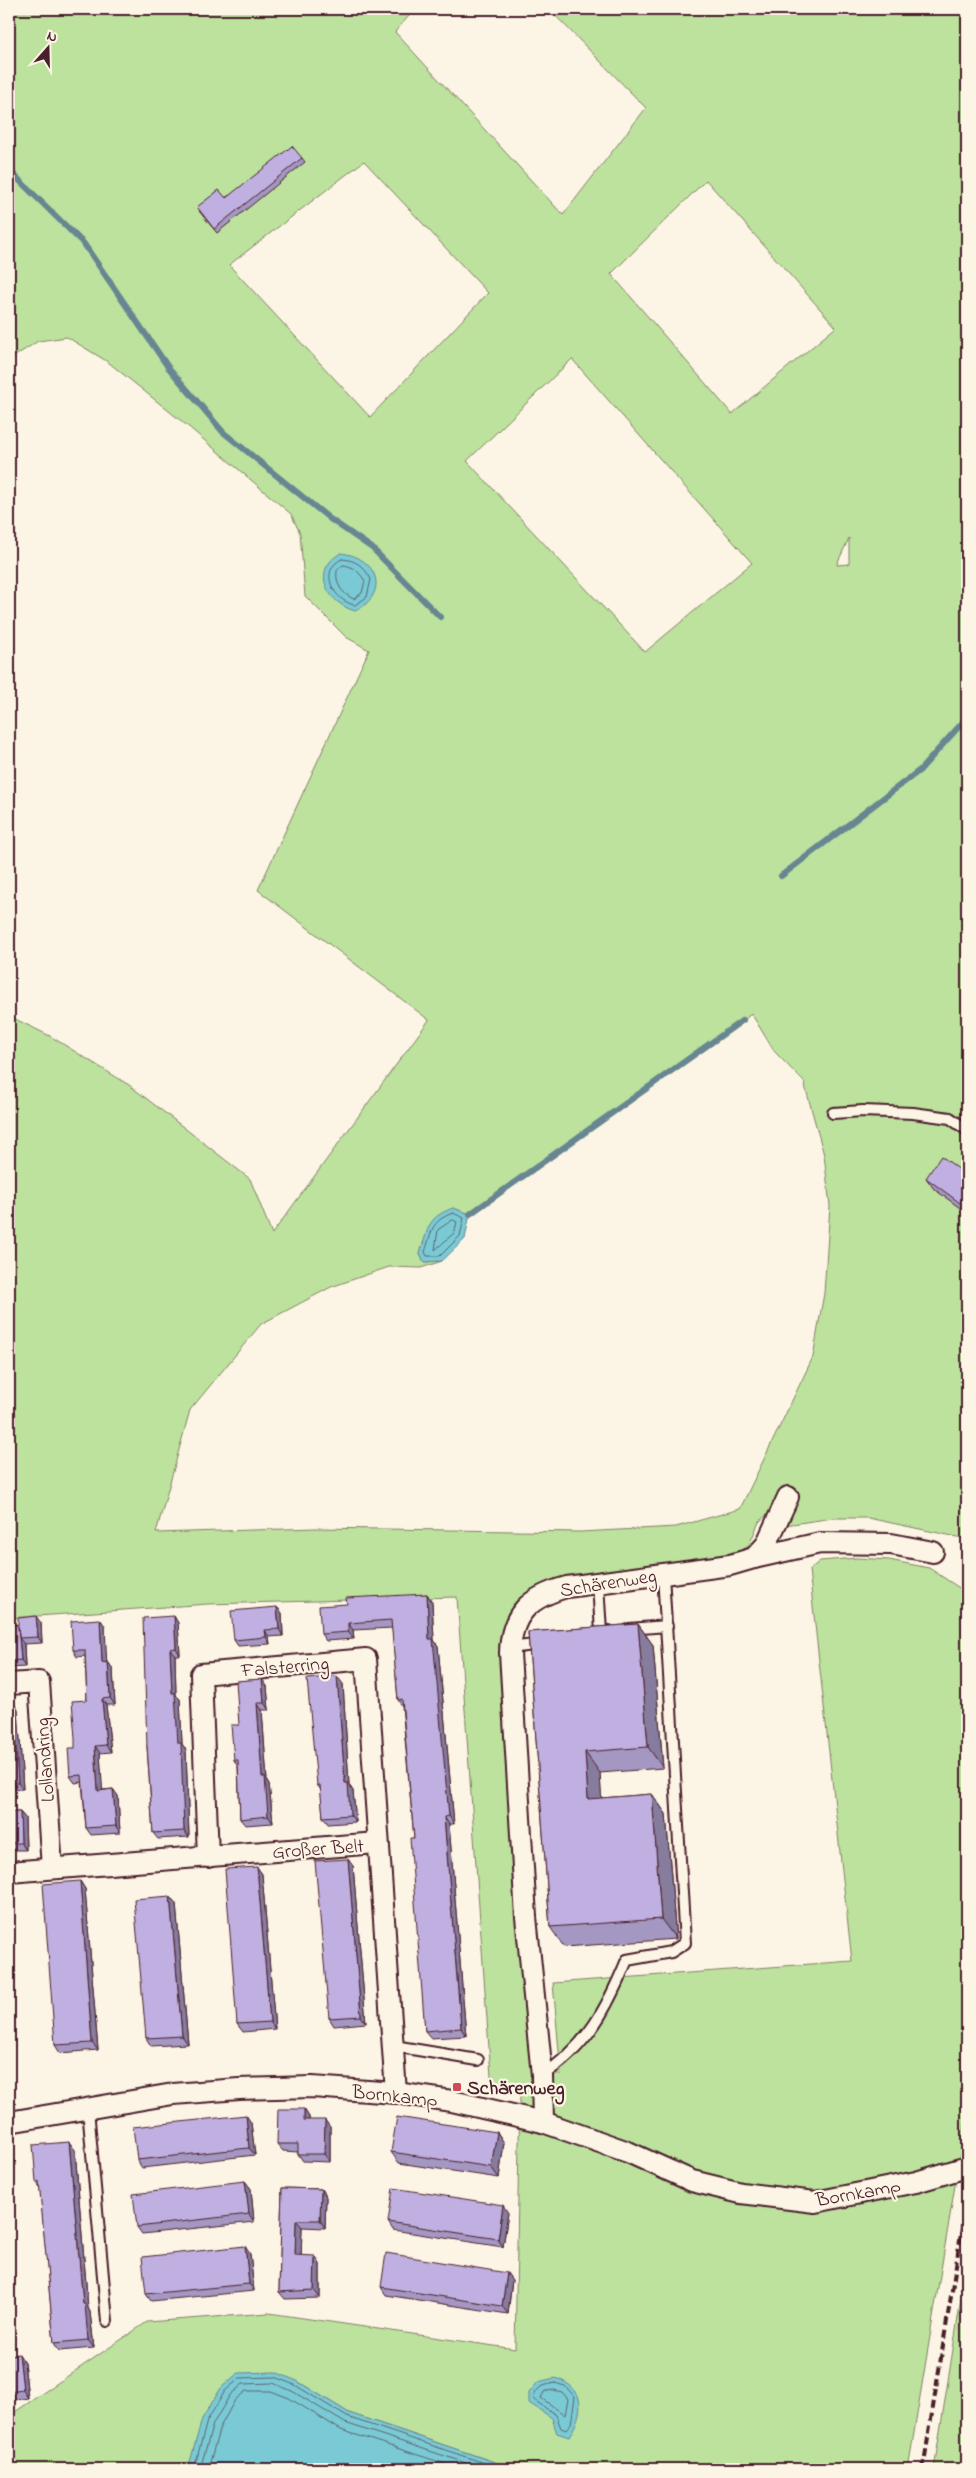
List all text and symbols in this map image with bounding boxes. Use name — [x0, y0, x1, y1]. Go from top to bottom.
north arrow — [22, 22, 72, 72]
text: N — [44, 26, 60, 49]
street label: Schärenweg — [558, 1563, 659, 1607]
street label: Falsterring — [239, 1650, 330, 1688]
street label: Lollandring — [29, 1717, 65, 1803]
street label: Großer Belt — [271, 1833, 365, 1868]
place label: Schärenweg — [467, 2075, 564, 2105]
street label: Bornkamp — [350, 2078, 439, 2116]
marker: Schärenweg — [451, 2081, 463, 2093]
street label: Bornkamp — [813, 2173, 903, 2216]

